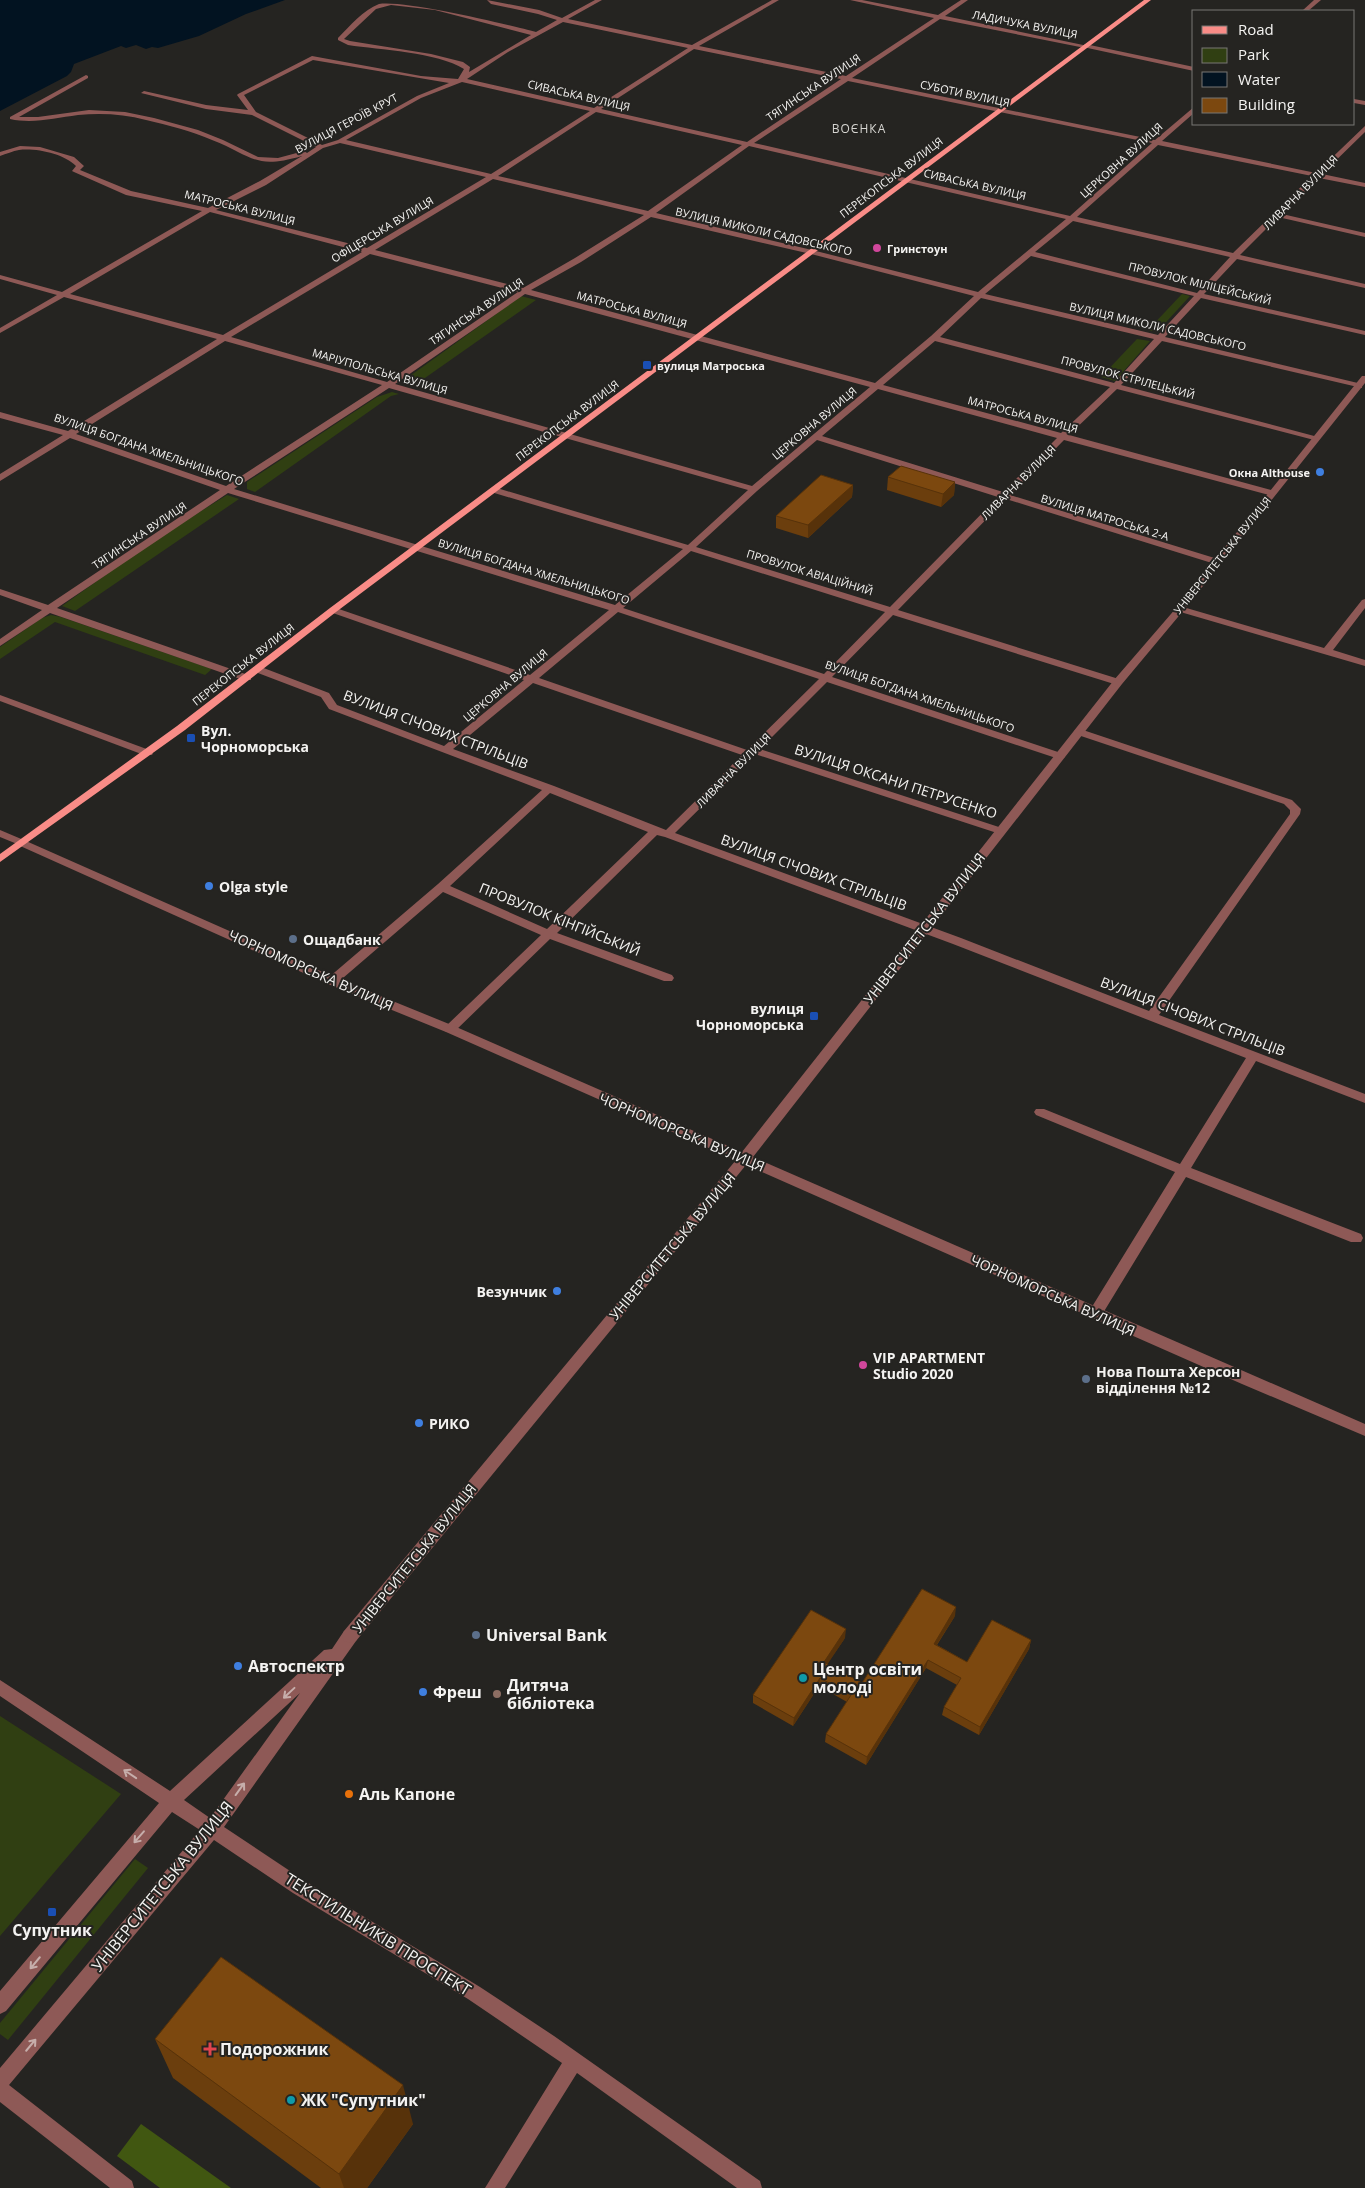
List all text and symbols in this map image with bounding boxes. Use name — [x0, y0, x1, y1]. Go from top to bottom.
street label: ЛАДИЧУКА ВУЛИЦЯ — [971, 6, 1079, 42]
legend — [1192, 10, 1355, 125]
text: Road — [1238, 19, 1274, 39]
text: Park — [1238, 44, 1269, 64]
street label: ТЯГИНСЬКА ВУЛИЦЯ — [763, 50, 863, 124]
text: Water — [1238, 69, 1280, 89]
street label: СИВАСЬКА ВУЛИЦЯ — [526, 76, 632, 114]
street label: СУБОТИ ВУЛИЦЯ — [919, 76, 1011, 110]
street label: ВУЛИЦЯ ГЕРОЇВ КРУТ — [292, 90, 400, 156]
text: Building — [1238, 94, 1295, 114]
street label: ЦЕРКОВНА ВУЛИЦЯ — [1077, 119, 1165, 201]
district label: ВОЄНКА — [832, 120, 886, 137]
street label: ПЕРЕКОПСЬКА ВУЛИЦЯ — [836, 133, 946, 221]
street label: ЛИВАРНА ВУЛИЦЯ — [1259, 151, 1341, 233]
street label: СИВАСЬКА ВУЛИЦЯ — [922, 165, 1028, 203]
street label: МАТРОСЬКА ВУЛИЦЯ — [183, 186, 297, 228]
street label: ОФІЦЕРСЬКА ВУЛИЦЯ — [328, 193, 436, 265]
street label: ВУЛИЦЯ МИКОЛИ САДОВСЬКОГО — [674, 203, 854, 259]
place label: Гринстоун — [887, 241, 947, 256]
marker: Гринстоун — [871, 242, 883, 254]
street label: ПРОВУЛОК МІЛІЦЕЙСЬКИЙ — [1127, 258, 1273, 308]
street label: ТЯГИНСЬКА ВУЛИЦЯ — [426, 274, 526, 348]
street label: МАТРОСЬКА ВУЛИЦЯ — [575, 287, 689, 331]
street label: ВУЛИЦЯ МИКОЛИ САДОВСЬКОГО — [1068, 298, 1248, 354]
street label: МАРІУПОЛЬСЬКА ВУЛИЦЯ — [311, 344, 449, 398]
street label: ПРОВУЛОК СТРІЛЕЦЬКИЙ — [1059, 352, 1197, 402]
place label: вулиця Матроська — [657, 358, 765, 373]
marker: вулиця Матроська — [641, 359, 653, 371]
street label: ПЕРЕКОПСЬКА ВУЛИЦЯ — [512, 376, 622, 464]
street label: ЦЕРКОВНА ВУЛИЦЯ — [769, 383, 859, 463]
street label: МАТРОСЬКА ВУЛИЦЯ — [966, 392, 1080, 436]
street label: ВУЛИЦЯ БОГДАНА ХМЕЛЬНИЦЬКОГО — [52, 409, 246, 489]
street label: ЛИВАРНА ВУЛИЦЯ — [977, 441, 1059, 523]
place label: Окна Althouse — [1229, 465, 1310, 480]
marker: Окна Althouse — [1314, 466, 1326, 478]
street label: ВУЛИЦЯ МАТРОСЬКА 2-А — [1039, 490, 1171, 544]
street label: УНІВЕРСИТЕТСЬКА ВУЛИЦЯ — [1170, 493, 1274, 617]
street label: ТЯГИНСЬКА ВУЛИЦЯ — [89, 498, 189, 572]
street label: ВУЛИЦЯ БОГДАНА ХМЕЛЬНИЦЬКОГО — [436, 535, 632, 607]
street label: ПРОВУЛОК АВІАЦІЙНИЙ — [745, 546, 875, 598]
street label: ПЕРЕКОПСЬКА ВУЛИЦЯ — [189, 619, 297, 709]
street label: ЦЕРКОВНА ВУЛИЦЯ — [460, 645, 550, 725]
street label: ВУЛИЦЯ БОГДАНА ХМЕЛЬНИЦЬКОГО — [823, 656, 1017, 736]
street label: ВУЛИЦЯ СІЧОВИХ СТРІЛЬЦІВ — [341, 685, 531, 773]
place label: Вул. Чорноморська — [201, 721, 309, 756]
street label: ЛИВАРНА ВУЛИЦЯ — [692, 729, 774, 811]
marker: Вул. Чорноморська — [185, 732, 197, 744]
street label: ВУЛИЦЯ ОКСАНИ ПЕТРУСЕНКО — [792, 739, 1000, 823]
street label: ВУЛИЦЯ СІЧОВИХ СТРІЛЬЦІВ — [718, 829, 910, 915]
street label: УНІВЕРСИТЕТСЬКА ВУЛИЦЯ — [859, 849, 989, 1007]
place label: Olga style — [219, 877, 288, 896]
street label: ПРОВУЛОК КІНГІЙСЬКИЙ — [477, 878, 643, 960]
marker: Olga style — [203, 880, 215, 892]
street label: ЧОРНОМОРСЬКА ВУЛИЦЯ — [226, 925, 396, 1015]
place label: Ощадбанк — [303, 930, 381, 949]
marker: Ощадбанк — [287, 933, 299, 945]
street label: ВУЛИЦЯ СІЧОВИХ СТРІЛЬЦІВ — [1098, 972, 1288, 1060]
place label: вулиця Чорноморська — [696, 999, 804, 1034]
marker: вулиця Чорноморська — [808, 1010, 820, 1022]
street label: ЧОРНОМОРСЬКА ВУЛИЦЯ — [596, 1088, 768, 1176]
street label: УНІВЕРСИТЕТСЬКА ВУЛИЦЯ — [605, 1168, 739, 1324]
street label: ЧОРНОМОРСЬКА ВУЛИЦЯ — [968, 1250, 1138, 1340]
place label: Везунчик — [476, 1282, 547, 1301]
marker: Везунчик — [551, 1285, 563, 1297]
place label: VIP APARTMENT Studio 2020 — [873, 1348, 985, 1383]
marker: VIP APARTMENT Studio 2020 — [857, 1359, 869, 1371]
place label: Нова Пошта Херсон відділення №12 — [1096, 1362, 1240, 1397]
marker: Нова Пошта Херсон відділення №12 — [1080, 1373, 1092, 1385]
place label: РИКО — [429, 1414, 470, 1433]
marker: РИКО — [413, 1417, 425, 1429]
street label: УНІВЕРСИТЕТСЬКА ВУЛИЦЯ — [348, 1479, 480, 1637]
place label: Universal Bank — [486, 1624, 607, 1646]
marker: Universal Bank — [470, 1629, 482, 1641]
place label: Автоспектр — [248, 1655, 345, 1677]
place label: Центр освіти молоді — [813, 1658, 922, 1698]
marker: Автоспектр — [232, 1660, 244, 1672]
marker: Центр освіти молоді — [797, 1672, 809, 1684]
place label: Дитяча бібліотека — [507, 1674, 595, 1714]
place label: Фреш — [433, 1681, 482, 1703]
marker: Фреш — [417, 1686, 429, 1698]
one-way arrow — [282, 1687, 295, 1698]
marker: Дитяча бібліотека — [491, 1688, 503, 1700]
one-way arrow — [123, 1768, 137, 1779]
one-way arrow — [235, 1782, 245, 1796]
place label: Аль Капоне — [359, 1783, 455, 1805]
marker: Аль Капоне — [343, 1788, 355, 1800]
street label: УНІВЕРСИТЕТСЬКА ВУЛИЦЯ — [86, 1796, 238, 1976]
one-way arrow — [133, 1831, 144, 1844]
street label: ТЕКСТИЛЬНИКІВ ПРОСПЕКТ — [281, 1868, 475, 2001]
marker: Супутник — [46, 1906, 58, 1918]
place label: Супутник — [12, 1919, 92, 1941]
one-way arrow — [29, 1956, 41, 1969]
one-way arrow — [25, 2038, 36, 2051]
place label: Подорожник — [220, 2038, 328, 2060]
marker: Подорожник — [204, 2043, 216, 2055]
place label: ЖК "Супутник" — [301, 2089, 426, 2111]
marker: ЖК "Супутник" — [285, 2094, 297, 2106]

